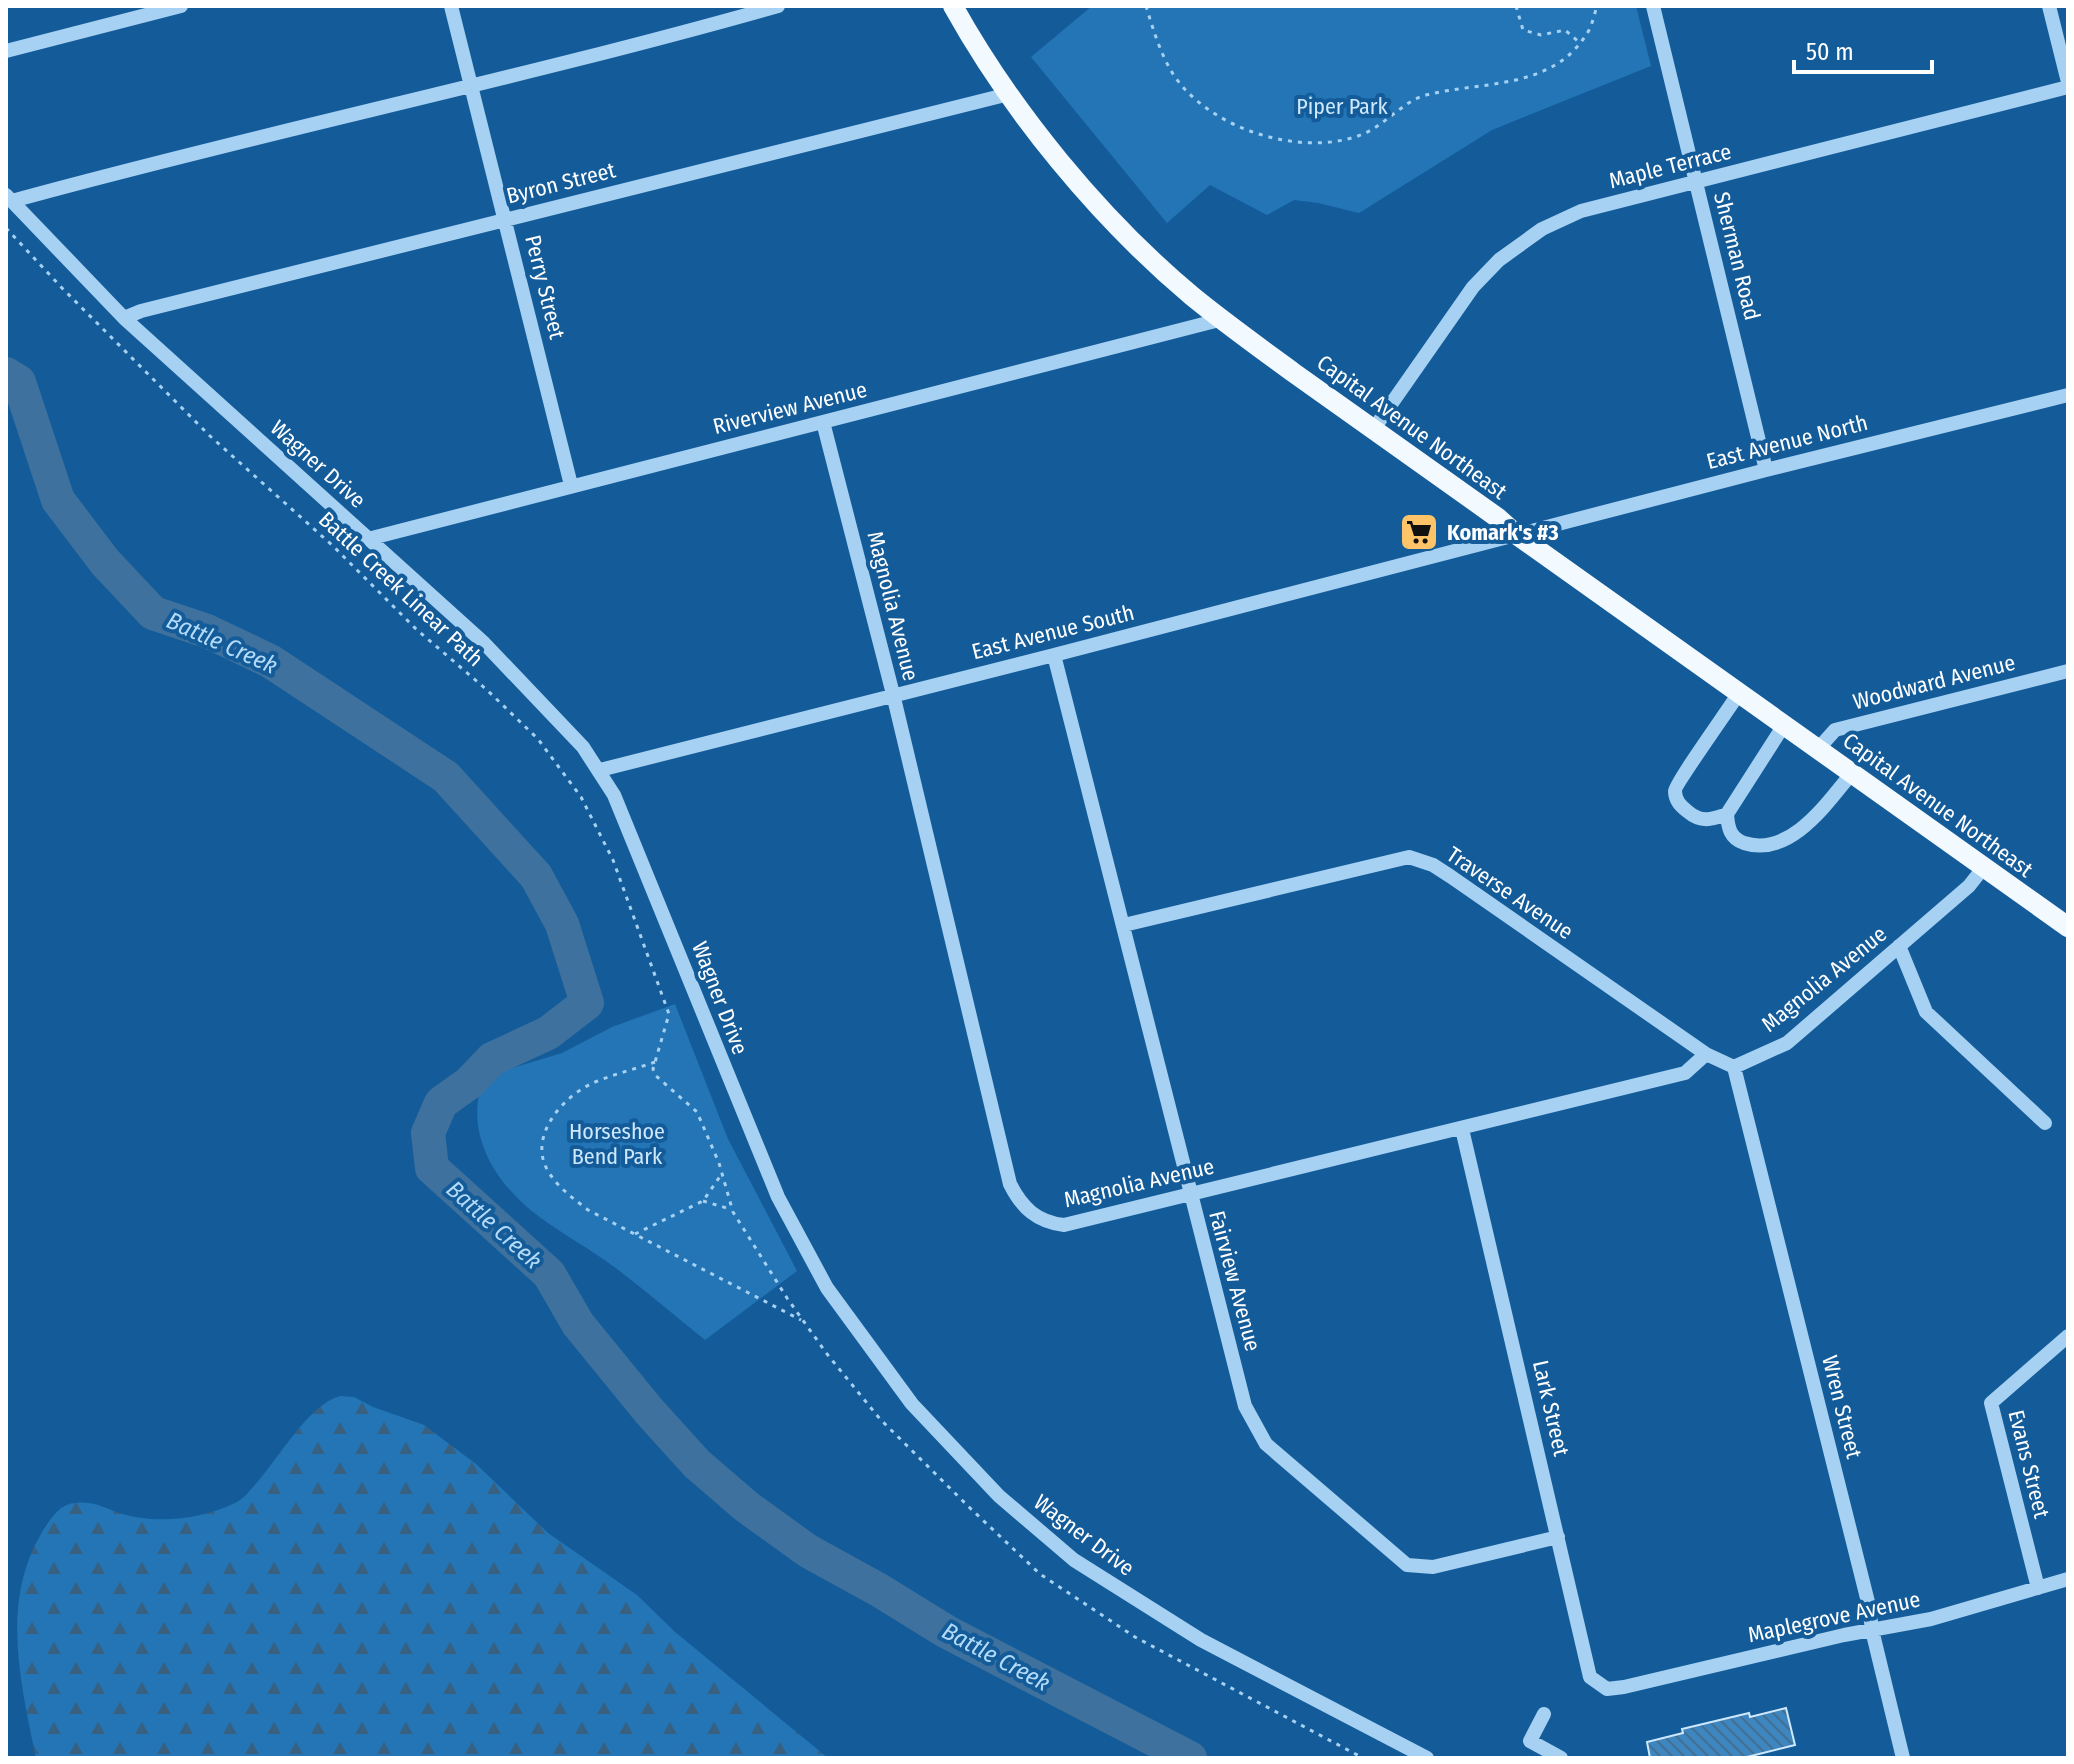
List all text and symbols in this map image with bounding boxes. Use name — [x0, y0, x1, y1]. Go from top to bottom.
scale bar — [1794, 24, 1932, 74]
text: 50 m — [1806, 38, 1854, 66]
park label: Piper Park — [1296, 93, 1389, 120]
street label: Maple Terrace — [1606, 138, 1734, 194]
street label: Byron Street — [504, 156, 619, 210]
street label: Sherman Road — [1708, 189, 1766, 323]
street label: Perry Street — [519, 232, 571, 343]
street label: Capital Avenue Northeast — [1312, 349, 1513, 505]
street label: Riverview Avenue — [710, 376, 870, 440]
street label: East Avenue North — [1704, 409, 1870, 475]
street label: Wagner Drive — [265, 414, 371, 514]
street label: Battle Creek Linear Path — [313, 506, 489, 672]
supermarket icon: Komark's #3 — [1398, 511, 1440, 553]
place label: Komark's #3 — [1447, 519, 1559, 546]
street label: Magnolia Avenue — [861, 528, 925, 684]
street label: East Avenue South — [969, 599, 1137, 665]
water label: Battle Creek — [162, 606, 282, 680]
street label: Woodward Avenue — [1850, 649, 2018, 715]
street label: Capital Avenue Northeast — [1838, 727, 2039, 883]
street label: Traverse Avenue — [1442, 841, 1578, 945]
street label: Magnolia Avenue — [1756, 920, 1892, 1038]
street label: Wagner Drive — [686, 938, 754, 1058]
park label: Horseshoe Bend Park — [569, 1118, 665, 1170]
street label: Magnolia Avenue — [1061, 1153, 1217, 1213]
water label: Battle Creek — [441, 1175, 547, 1275]
street label: Fairview Avenue — [1203, 1208, 1267, 1354]
street label: Wren Street — [1816, 1353, 1868, 1462]
street label: Lark Street — [1527, 1357, 1575, 1459]
street label: Evans Street — [2003, 1407, 2056, 1522]
street label: Wagner Drive — [1029, 1489, 1139, 1581]
street label: Maplegrove Avenue — [1745, 1586, 1923, 1648]
water label: Battle Creek — [937, 1617, 1055, 1697]

